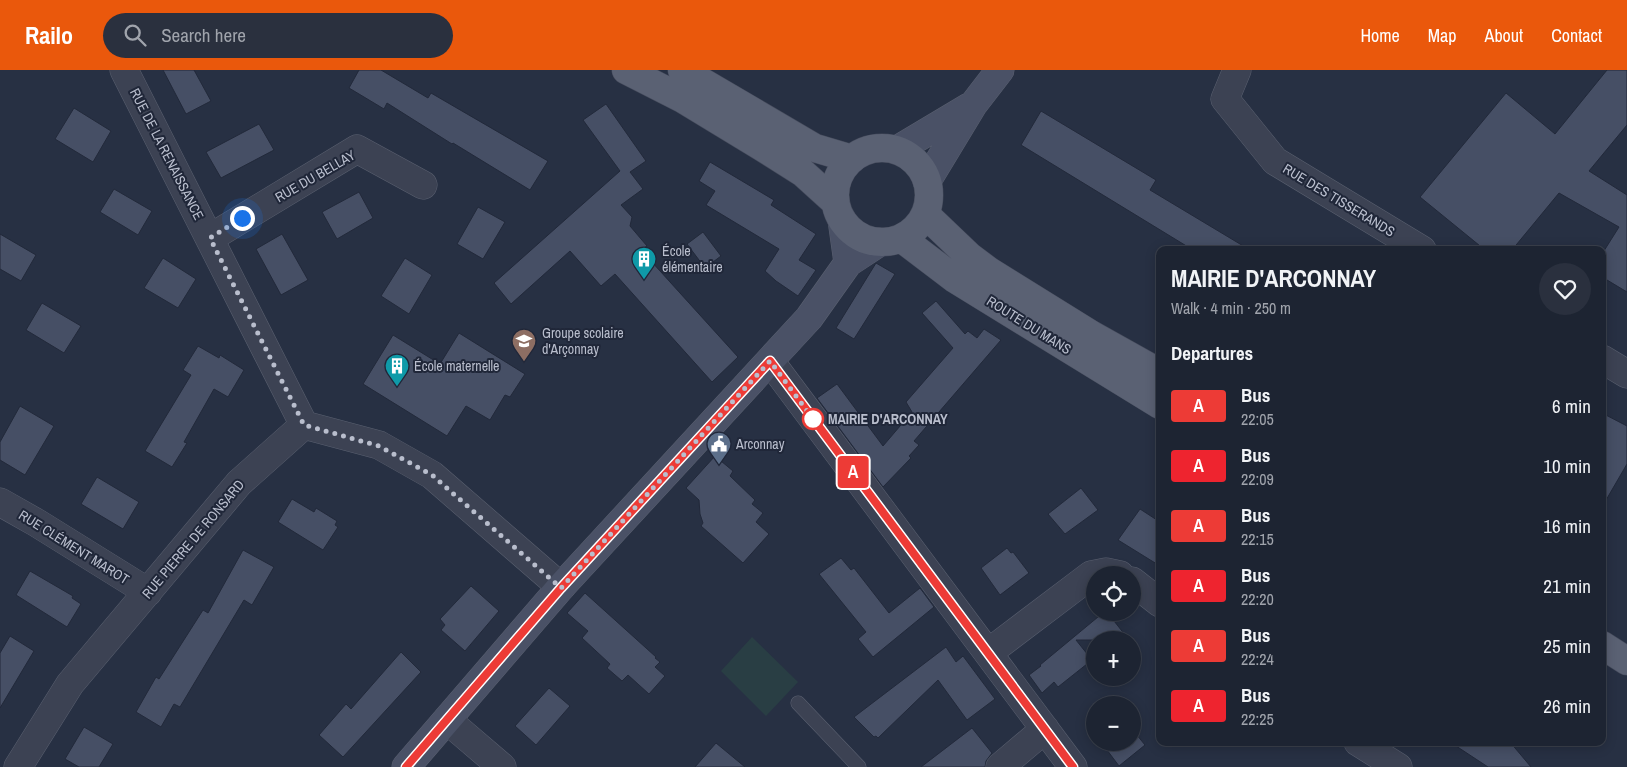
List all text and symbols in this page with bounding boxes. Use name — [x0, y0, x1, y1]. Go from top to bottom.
search box — [103, 13, 453, 58]
text: Railo — [25, 19, 73, 51]
icon: search — [121, 21, 149, 49]
text: Search here — [161, 22, 246, 48]
text: Home — [1360, 23, 1400, 48]
text: Map — [1428, 23, 1457, 48]
text: About — [1485, 23, 1523, 48]
text: Contact — [1551, 23, 1602, 48]
street label: RUE DE LA RENAISSANCE — [126, 85, 208, 223]
street label: RUE DU BELLAY — [272, 146, 359, 206]
street label: RUE DES TISSERANDS — [1280, 159, 1399, 241]
your location — [230, 206, 255, 231]
place label: École élémentaire — [662, 242, 723, 276]
building icon: École élémentaire — [631, 246, 657, 280]
text: MAIRIE D'ARCONNAY — [1171, 262, 1376, 294]
button: heart — [1539, 263, 1591, 315]
street label: ROUTE DU MANS — [983, 292, 1075, 358]
text: Walk · 4 min · 250 m — [1171, 297, 1291, 319]
place label: Groupe scolaire d'Arçonnay — [542, 324, 624, 358]
school or university icon: Groupe scolaire d'Arçonnay — [511, 328, 537, 362]
text: Departures — [1171, 340, 1253, 366]
building icon: École maternelle — [384, 353, 410, 387]
place label: École maternelle — [414, 357, 500, 375]
text: Bus — [1241, 382, 1270, 408]
text: A — [1193, 393, 1204, 418]
text: 6 min — [1552, 393, 1591, 419]
marker: MAIRIE D'ARCONNAY — [802, 408, 824, 430]
text: 22:05 — [1241, 408, 1274, 430]
place label: MAIRIE D'ARCONNAY — [828, 410, 948, 428]
public building icon: Arconnay — [706, 431, 732, 465]
place label: Arconnay — [735, 435, 785, 453]
text: Bus — [1241, 442, 1270, 468]
text: A — [1193, 453, 1204, 478]
text: 10 min — [1543, 453, 1591, 479]
line badge: A — [837, 456, 869, 488]
text: A — [848, 459, 858, 484]
text: 22:09 — [1241, 468, 1274, 490]
street label: RUE PIERRE DE RONSARD — [138, 476, 248, 602]
text: Bus — [1241, 502, 1270, 528]
street label: RUE CLÉMENT MAROT — [15, 506, 133, 588]
text: A — [1193, 513, 1204, 538]
text: 16 min — [1543, 513, 1591, 539]
text: 22:15 — [1241, 528, 1274, 550]
text: Bus — [1241, 562, 1270, 588]
map controls — [1086, 566, 1141, 751]
button: locate — [1086, 566, 1141, 621]
text: A — [1193, 573, 1204, 598]
text: 21 min — [1543, 573, 1591, 599]
text: 22:20 — [1241, 588, 1274, 610]
text: Bus — [1241, 622, 1270, 648]
button: + — [1086, 631, 1141, 686]
text: A — [1193, 633, 1204, 658]
text: 25 min — [1543, 633, 1591, 659]
text: 22:24 — [1241, 648, 1274, 670]
text: Bus — [1241, 682, 1270, 708]
text: A — [1193, 693, 1204, 718]
text: 26 min — [1543, 693, 1591, 719]
button: − — [1086, 696, 1141, 751]
text: 22:25 — [1241, 708, 1274, 730]

